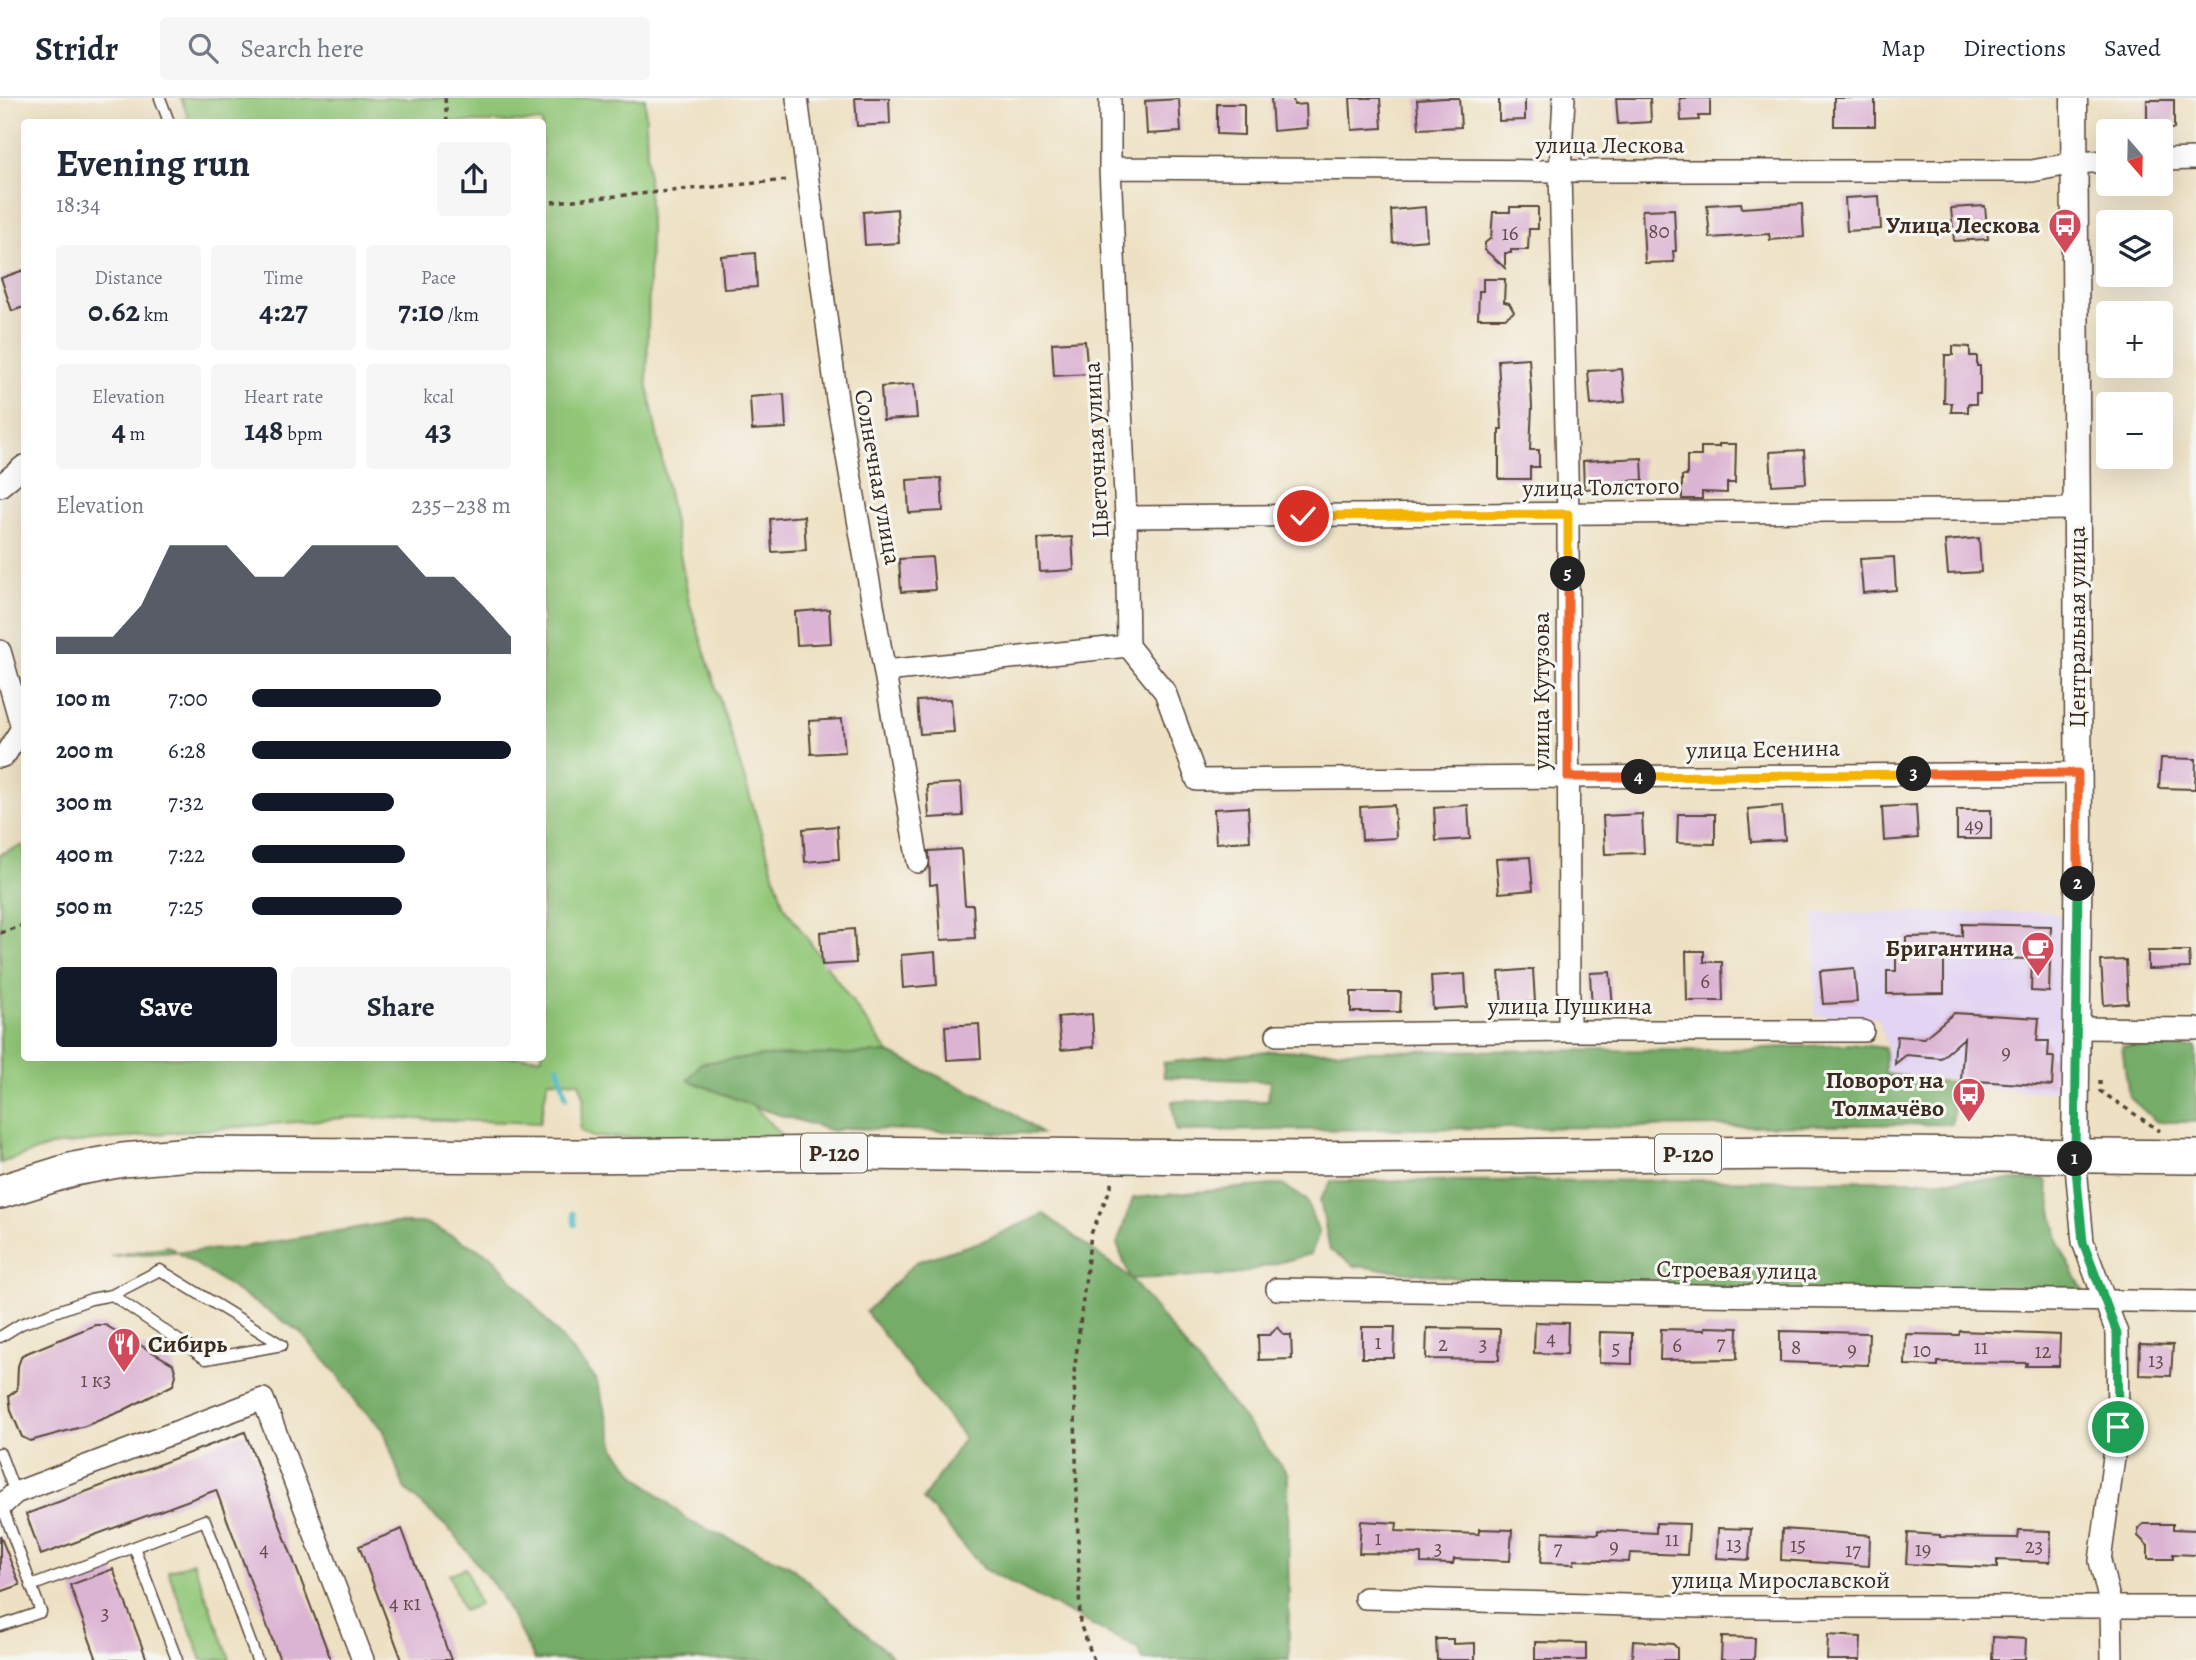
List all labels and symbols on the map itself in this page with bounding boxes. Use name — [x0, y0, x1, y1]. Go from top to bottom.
north arrow — [2096, 119, 2174, 196]
street label: улица Лескова — [1534, 129, 1685, 161]
bus stop icon: Улица Лескова — [2046, 206, 2084, 255]
place label: Улица Лескова — [1886, 209, 2041, 241]
house number: 80 — [1648, 217, 1670, 245]
house number: 16 — [1502, 219, 1519, 247]
street label: Цветочная улица — [1075, 361, 1117, 539]
street label: Солнечная улица — [847, 387, 909, 567]
street label: улица Толстого — [1521, 470, 1680, 504]
pin — [1273, 486, 1333, 546]
street label: Центральная улица — [2061, 526, 2093, 728]
pin: 5 — [1550, 556, 1586, 592]
street label: улица Кутузова — [1525, 612, 1557, 771]
street label: улица Есенина — [1685, 732, 1840, 766]
pin: 3 — [1896, 756, 1932, 792]
pin: 4 — [1622, 760, 1656, 794]
house number: 49 — [1964, 811, 1984, 839]
pin: 2 — [2060, 866, 2096, 902]
cafe icon: Бригантина — [2019, 929, 2057, 978]
place label: Бригантина — [1885, 932, 2015, 964]
house number: 6 — [1700, 967, 1710, 995]
street label: улица Пушкина — [1487, 990, 1652, 1022]
house number: 9 — [2001, 1038, 2011, 1066]
place label: Поворот на Толмачёво — [1825, 1064, 1945, 1124]
bus stop icon: Поворот на Толмачёво — [1950, 1075, 1988, 1124]
road number: Р-120 — [801, 1134, 867, 1172]
road number: Р-120 — [1655, 1134, 1721, 1174]
pin: 1 — [2058, 1142, 2092, 1176]
street label: Строевая улица — [1656, 1253, 1818, 1287]
house number: 4 — [1546, 1324, 1556, 1352]
restaurant icon: Сибирь — [105, 1325, 143, 1374]
place label: Сибирь — [148, 1328, 227, 1360]
house number: 1 — [1374, 1328, 1382, 1356]
house number: 7 — [1717, 1329, 1726, 1357]
house number: 2 — [1438, 1330, 1448, 1358]
house number: 3 — [1479, 1330, 1487, 1358]
house number: 6 — [1672, 1331, 1682, 1359]
house number: 8 — [1791, 1333, 1801, 1361]
house number: 11 — [1974, 1333, 1988, 1361]
house number: 5 — [1611, 1334, 1621, 1362]
house number: 9 — [1847, 1335, 1857, 1363]
house number: 10 — [1913, 1336, 1931, 1364]
house number: 12 — [2034, 1337, 2052, 1365]
house number: 13 — [2148, 1346, 2164, 1374]
house number: 1 к3 — [81, 1366, 111, 1394]
pin — [2088, 1397, 2148, 1457]
house number: 1 — [1374, 1524, 1382, 1552]
house number: 11 — [1665, 1525, 1679, 1553]
house number: 13 — [1726, 1530, 1742, 1558]
house number: 15 — [1790, 1531, 1806, 1559]
house number: 9 — [1609, 1532, 1619, 1560]
house number: 23 — [2025, 1532, 2043, 1560]
house number: 3 — [1434, 1534, 1442, 1562]
house number: 7 — [1554, 1534, 1563, 1562]
house number: 4 — [259, 1535, 269, 1563]
house number: 19 — [1915, 1535, 1931, 1563]
house number: 17 — [1845, 1536, 1861, 1564]
street label: улица Мирославской — [1671, 1564, 1890, 1596]
house number: 4 к1 — [389, 1589, 421, 1617]
house number: 3 — [101, 1599, 109, 1627]

